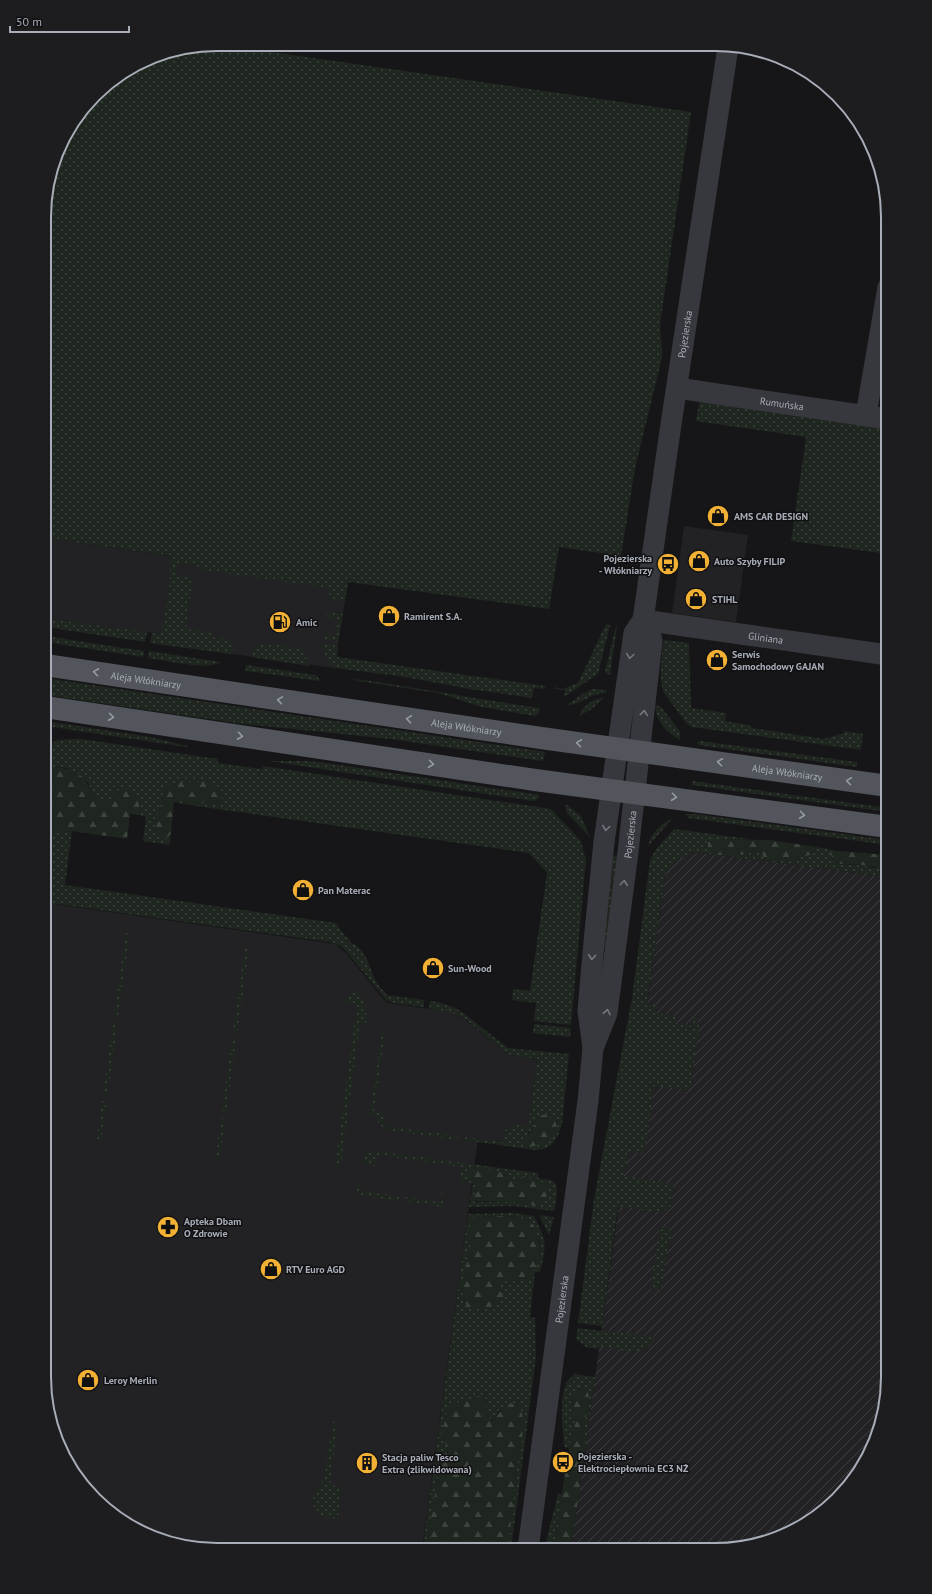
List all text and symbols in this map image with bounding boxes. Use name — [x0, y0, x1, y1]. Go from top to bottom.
scale bar — [10, 8, 129, 34]
text: 50 m — [16, 14, 42, 29]
street label: Pojezierska — [675, 309, 695, 359]
street label: Rumuńska — [759, 394, 805, 414]
shop icon: AMS CAR DESIGN — [705, 503, 731, 529]
place label: AMS CAR DESIGN — [734, 510, 808, 523]
shop icon: Auto Szyby FILIP — [686, 548, 712, 574]
bus stop icon: Pojezierska - Włókniarzy — [655, 551, 681, 577]
place label: Pojezierska - Włókniarzy — [599, 552, 652, 577]
place label: Auto Szyby FILIP — [714, 555, 786, 568]
shop icon: STIHL — [683, 586, 709, 612]
place label: STIHL — [712, 593, 738, 606]
shop icon: Ramirent S.A. — [376, 603, 402, 629]
fuel station icon: Amic — [267, 609, 293, 635]
place label: Ramirent S.A. — [404, 610, 463, 623]
place label: Amic — [296, 616, 318, 629]
street label: Gliniana — [747, 629, 784, 647]
shop icon: Serwis Samochodowy GAJAN — [704, 647, 730, 673]
place label: Serwis Samochodowy GAJAN — [732, 648, 824, 673]
one-way arrow — [626, 653, 635, 659]
one-way arrow — [93, 668, 99, 677]
street label: Aleja Włókniarzy — [110, 669, 182, 692]
one-way arrow — [277, 696, 283, 704]
one-way arrow — [639, 710, 648, 716]
one-way arrow — [108, 712, 114, 721]
one-way arrow — [406, 715, 412, 724]
street label: Aleja Włókniarzy — [430, 716, 503, 739]
one-way arrow — [237, 731, 243, 740]
one-way arrow — [576, 739, 582, 748]
one-way arrow — [717, 758, 724, 767]
one-way arrow — [428, 759, 434, 768]
street label: Aleja Włókniarzy — [751, 761, 824, 784]
one-way arrow — [846, 777, 852, 786]
one-way arrow — [670, 792, 677, 801]
street label: Pojezierska — [621, 810, 640, 859]
one-way arrow — [799, 810, 805, 819]
one-way arrow — [602, 825, 611, 831]
shop icon: Pan Materac — [290, 877, 316, 903]
one-way arrow — [619, 880, 628, 886]
place label: Pan Materac — [318, 884, 371, 897]
one-way arrow — [588, 954, 597, 960]
shop icon: Sun-Wood — [420, 955, 446, 981]
place label: Sun-Wood — [448, 962, 492, 975]
one-way arrow — [602, 1009, 611, 1015]
pharmacy icon: Apteka Dbam O Zdrowie — [155, 1214, 181, 1240]
place label: Apteka Dbam O Zdrowie — [184, 1215, 241, 1240]
shop icon: RTV Euro AGD — [258, 1256, 284, 1282]
place label: RTV Euro AGD — [286, 1263, 346, 1276]
street label: Pojezierska — [552, 1275, 572, 1324]
shop icon: Leroy Merlin — [75, 1367, 101, 1393]
place label: Leroy Merlin — [104, 1374, 157, 1387]
bus stop icon: Pojezierska - Elektrociepłownia EC3 NŻ — [550, 1449, 576, 1475]
building icon: Stacja paliw Tesco Extra (zlikwidowana) — [354, 1450, 380, 1476]
place label: Pojezierska - Elektrociepłownia EC3 NŻ — [578, 1450, 689, 1475]
place label: Stacja paliw Tesco Extra (zlikwidowana) — [382, 1451, 472, 1476]

